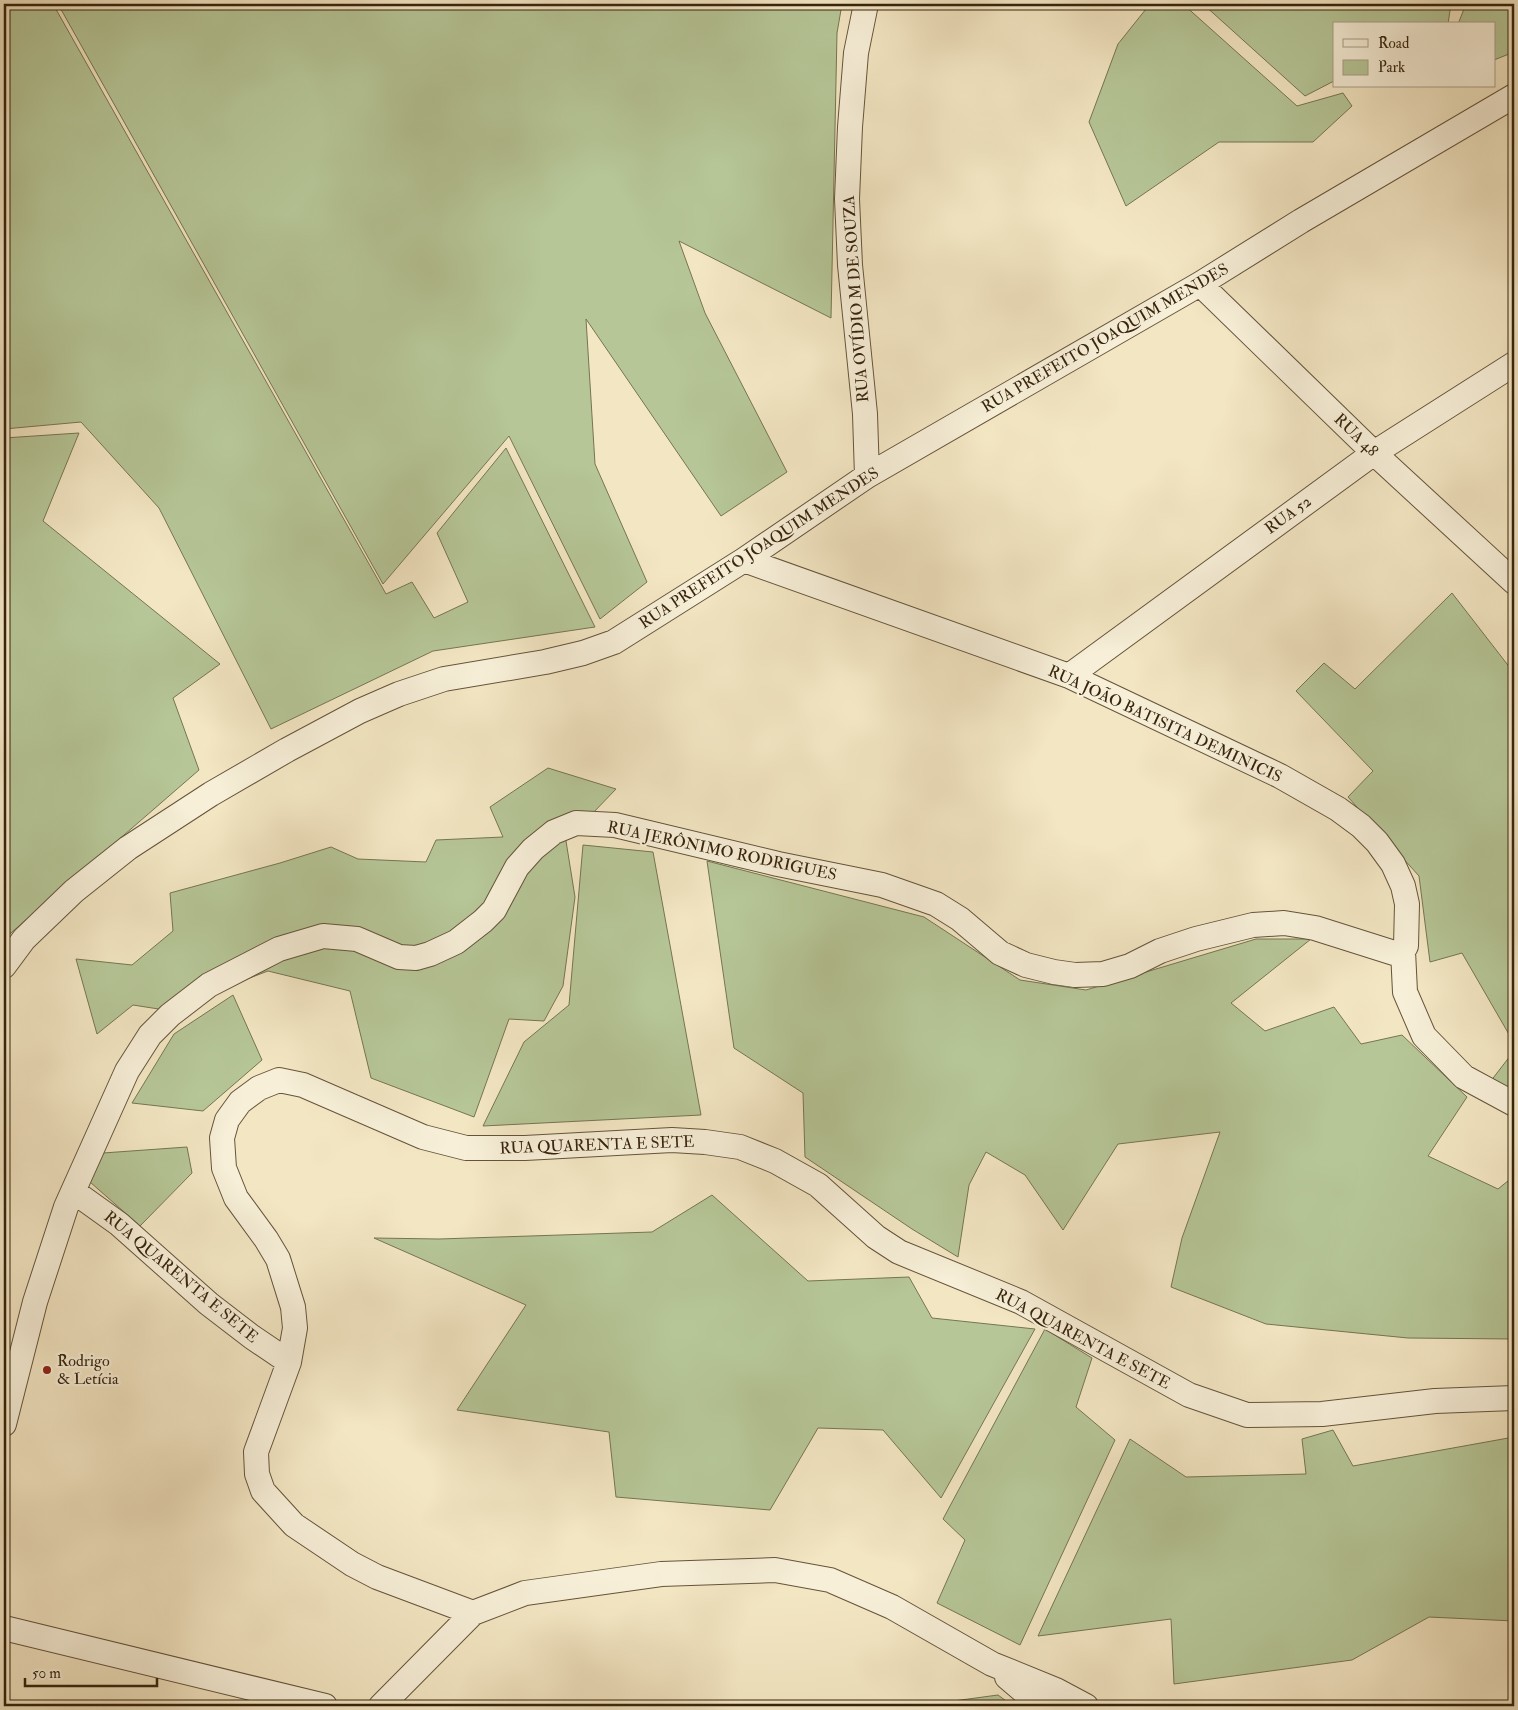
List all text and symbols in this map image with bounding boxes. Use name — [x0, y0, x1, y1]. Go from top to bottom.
legend — [1333, 22, 1496, 88]
text: Road — [1378, 34, 1410, 53]
text: Park — [1378, 58, 1405, 77]
street label: RUA OVÍDIO M DE SOUZA — [839, 195, 873, 403]
street label: RUA PREFEITO JOAQUIM MENDES — [978, 259, 1233, 418]
street label: RUA 48 — [1330, 409, 1383, 461]
street label: RUA PREFEITO JOAQUIM MENDES — [635, 463, 883, 634]
street label: RUA 52 — [1261, 491, 1315, 539]
street label: RUA JOÃO BATISITA DEMINICIS — [1044, 661, 1285, 788]
street label: RUA JERÔNIMO RODRIGUES — [605, 817, 838, 886]
street label: RUA QUARENTA E SETE — [499, 1132, 695, 1158]
street label: RUA QUARENTA E SETE — [100, 1207, 262, 1347]
street label: RUA QUARENTA E SETE — [992, 1284, 1174, 1394]
place label: Rodrigo & Letícia — [57, 1351, 119, 1389]
marker: Rodrigo & Letícia — [41, 1364, 53, 1376]
scale bar — [25, 1655, 158, 1687]
text: 50 m — [32, 1664, 61, 1683]

